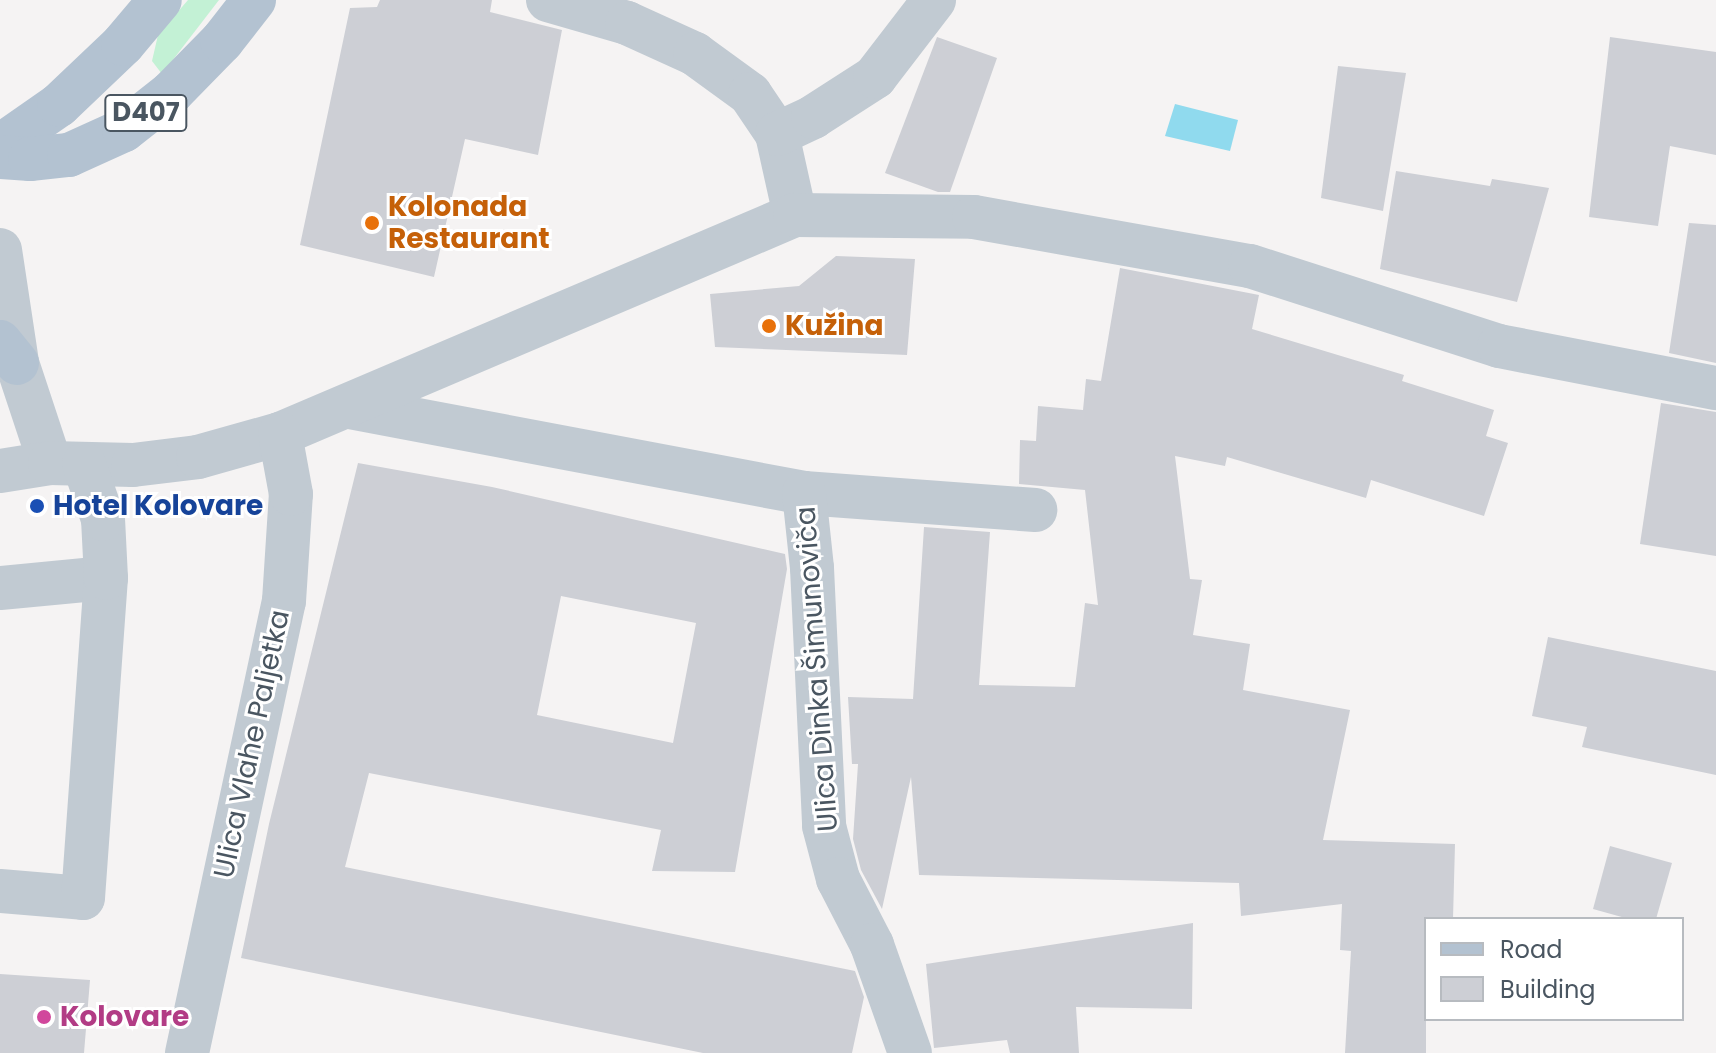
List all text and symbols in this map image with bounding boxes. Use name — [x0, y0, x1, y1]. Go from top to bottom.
road number: D407 — [104, 91, 188, 135]
place label: Kolonada Restaurant — [388, 190, 550, 256]
marker: Kolonada Restaurant — [363, 214, 381, 232]
place label: Kužina — [785, 309, 883, 343]
marker: Kužina — [760, 317, 778, 335]
place label: Hotel Kolovare — [53, 489, 263, 523]
marker: Hotel Kolovare — [28, 497, 46, 515]
street label: Ulica Dinka Šimunoviča — [789, 505, 845, 833]
street label: Ulica Vlahe Paljetka — [207, 607, 297, 881]
legend — [1424, 917, 1684, 1021]
text: Road — [1500, 933, 1562, 966]
text: Building — [1500, 973, 1596, 1006]
place label: Kolovare — [60, 1000, 189, 1034]
marker: Kolovare — [35, 1008, 53, 1026]

